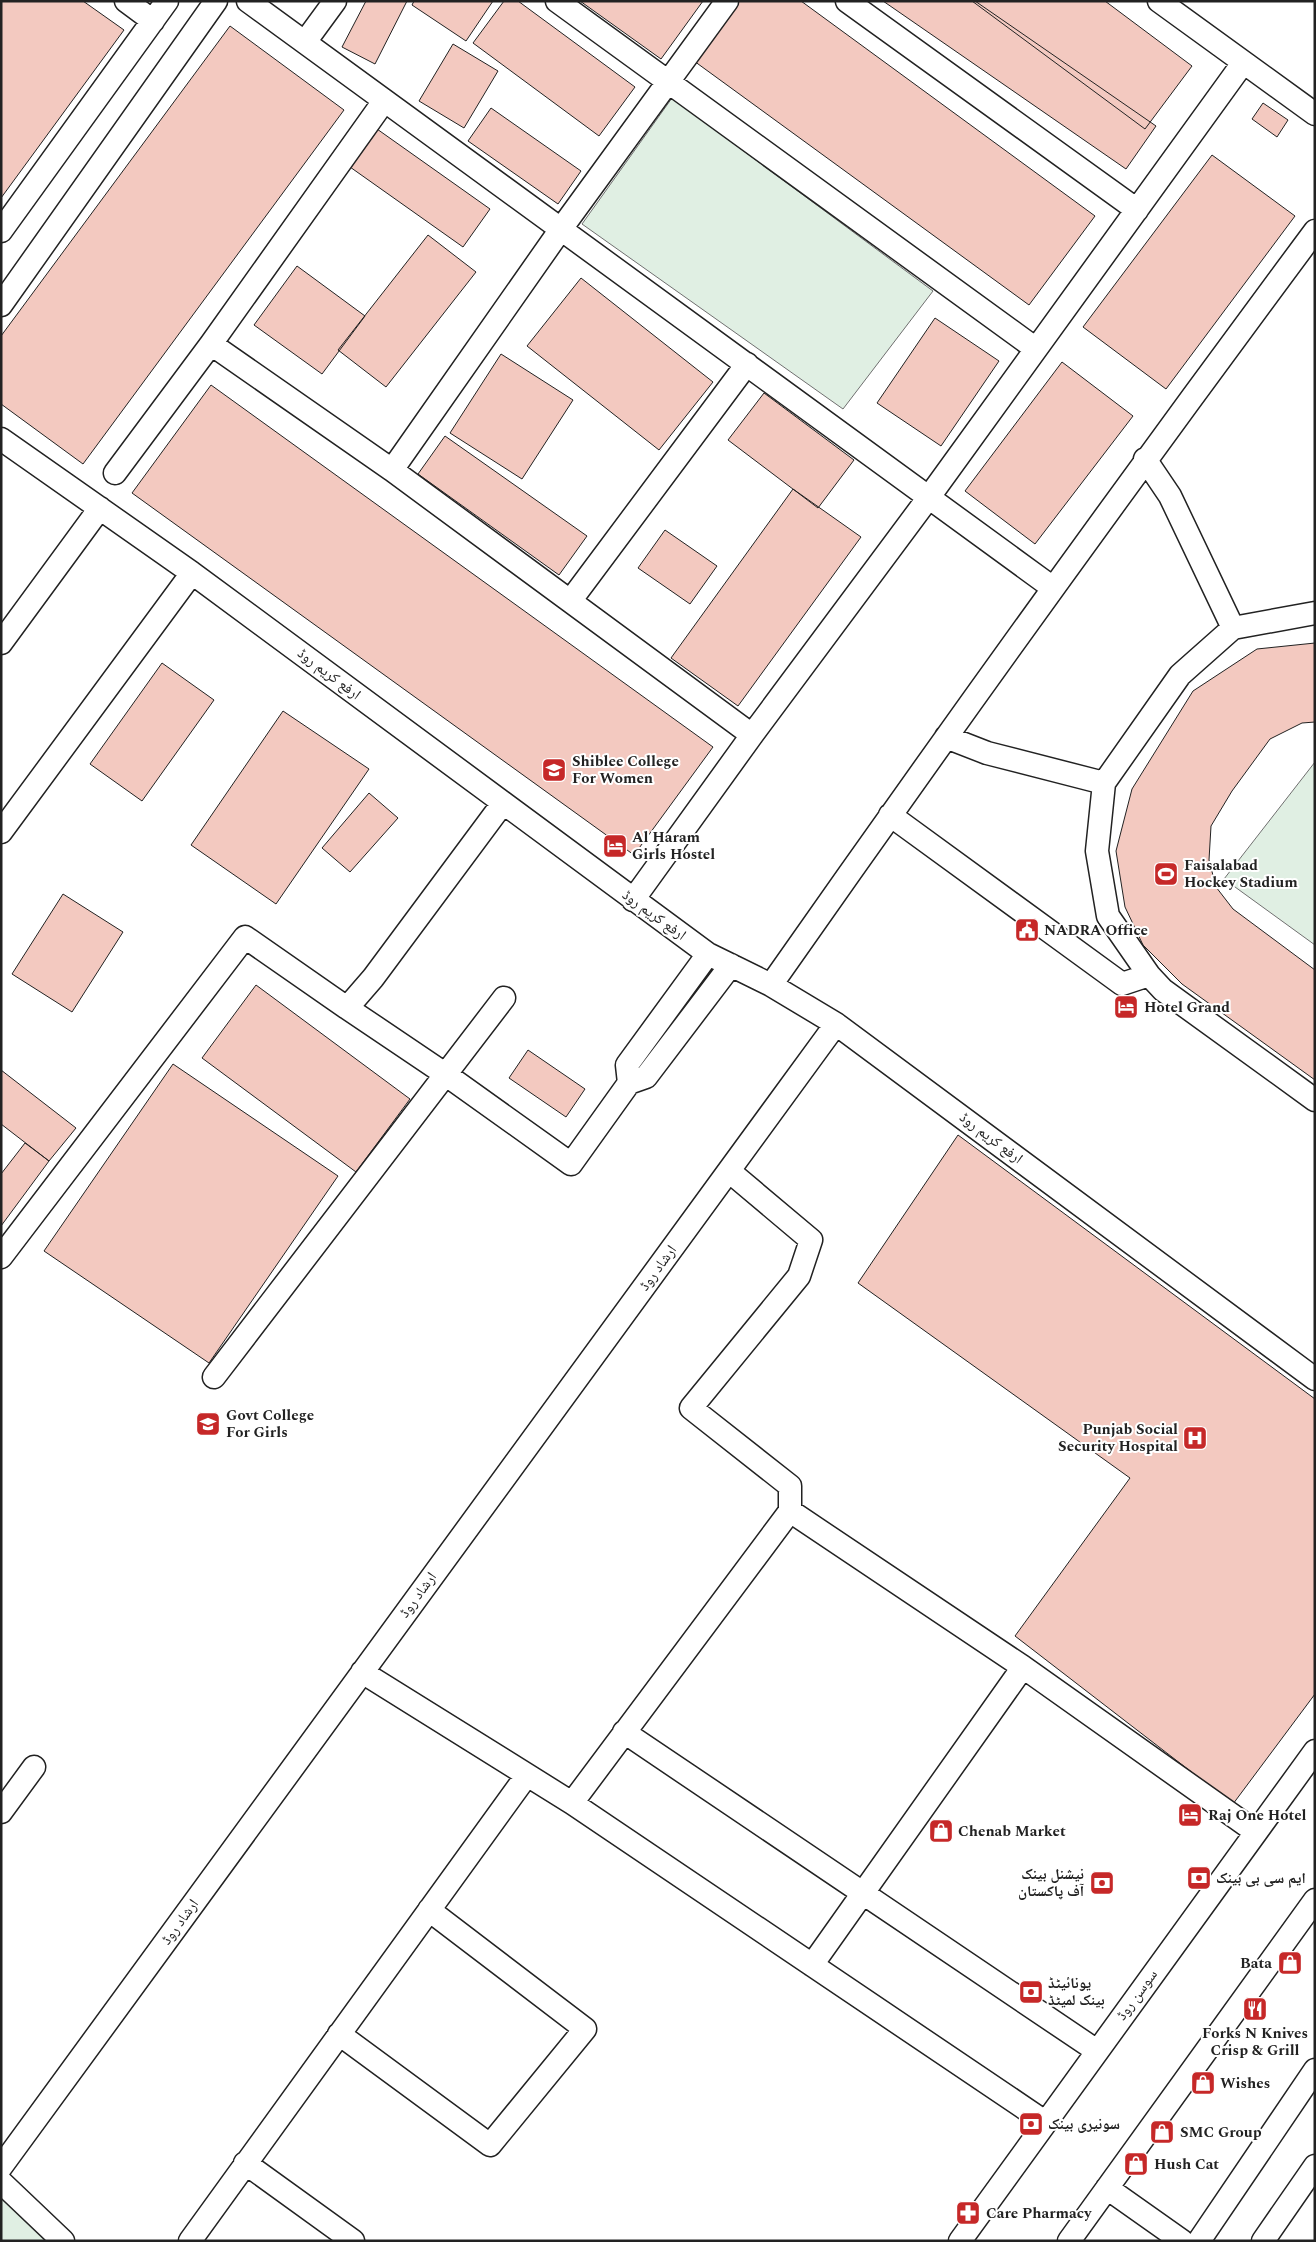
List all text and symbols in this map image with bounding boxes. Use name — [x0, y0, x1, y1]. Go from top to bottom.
street label: ارفع کریم روڈ — [292, 642, 366, 706]
place label: Shiblee College For Women — [572, 750, 679, 790]
school or university icon: Shiblee College For Women — [541, 757, 567, 783]
place label: Al Haram Girls Hostel — [632, 826, 715, 866]
hotel icon: Al Haram Girls Hostel — [602, 833, 628, 859]
place label: Faisalabad Hockey Stadium — [1184, 854, 1298, 894]
sports icon: Faisalabad Hockey Stadium — [1153, 861, 1179, 887]
street label: ارفع کریم روڈ — [617, 884, 691, 946]
public building icon: NADRA Office — [1014, 917, 1040, 943]
place label: NADRA Office — [1044, 919, 1148, 942]
hotel icon: Hotel Grand — [1113, 994, 1139, 1020]
place label: Hotel Grand — [1144, 996, 1230, 1019]
street label: ارفع کریم روڈ — [954, 1106, 1028, 1170]
street label: ارشاد روڈ — [633, 1240, 683, 1296]
place label: Govt College For Girls — [226, 1404, 314, 1444]
school or university icon: Govt College For Girls — [195, 1411, 221, 1437]
place label: Punjab Social Security Hospital — [1058, 1418, 1178, 1458]
hospital icon: Punjab Social Security Hospital — [1182, 1425, 1208, 1451]
street label: ارشاد روڈ — [393, 1567, 443, 1623]
hotel icon: Raj One Hotel — [1177, 1802, 1203, 1828]
place label: Raj One Hotel — [1208, 1804, 1307, 1827]
shop icon: Chenab Market — [928, 1818, 954, 1844]
place label: Chenab Market — [958, 1820, 1066, 1843]
place label: نیشنل بینک آف پاکستان — [1018, 1863, 1085, 1903]
bank icon: ایم سی بی بینک — [1186, 1865, 1212, 1891]
place label: ایم سی بی بینک — [1216, 1867, 1306, 1890]
bank icon: نیشنل بینک آف پاکستان — [1089, 1870, 1115, 1896]
street label: ارشاد روڈ — [155, 1894, 205, 1950]
shop icon: Bata — [1277, 1950, 1303, 1976]
place label: Bata — [1240, 1952, 1272, 1975]
street label: سوسن روڈ — [1111, 1965, 1164, 2025]
place label: یونائیٹڈ بینک لمیٹڈ — [1048, 1972, 1105, 2012]
bank icon: یونائیٹڈ بینک لمیٹڈ — [1018, 1979, 1044, 2005]
restaurant icon: Forks N Knives Crisp & Grill — [1242, 1996, 1268, 2022]
place label: Forks N Knives Crisp & Grill — [1202, 2022, 1308, 2062]
shop icon: Wishes — [1190, 2070, 1216, 2096]
place label: Wishes — [1220, 2072, 1270, 2095]
bank icon: سونیری بینک — [1018, 2111, 1044, 2137]
place label: سونیری بینک — [1048, 2113, 1120, 2136]
shop icon: SMC Group — [1149, 2119, 1175, 2145]
place label: SMC Group — [1180, 2121, 1262, 2144]
shop icon: Hush Cat — [1123, 2151, 1149, 2177]
place label: Hush Cat — [1154, 2153, 1219, 2176]
pharmacy icon: Care Pharmacy — [955, 2200, 981, 2226]
place label: Care Pharmacy — [986, 2202, 1092, 2225]

